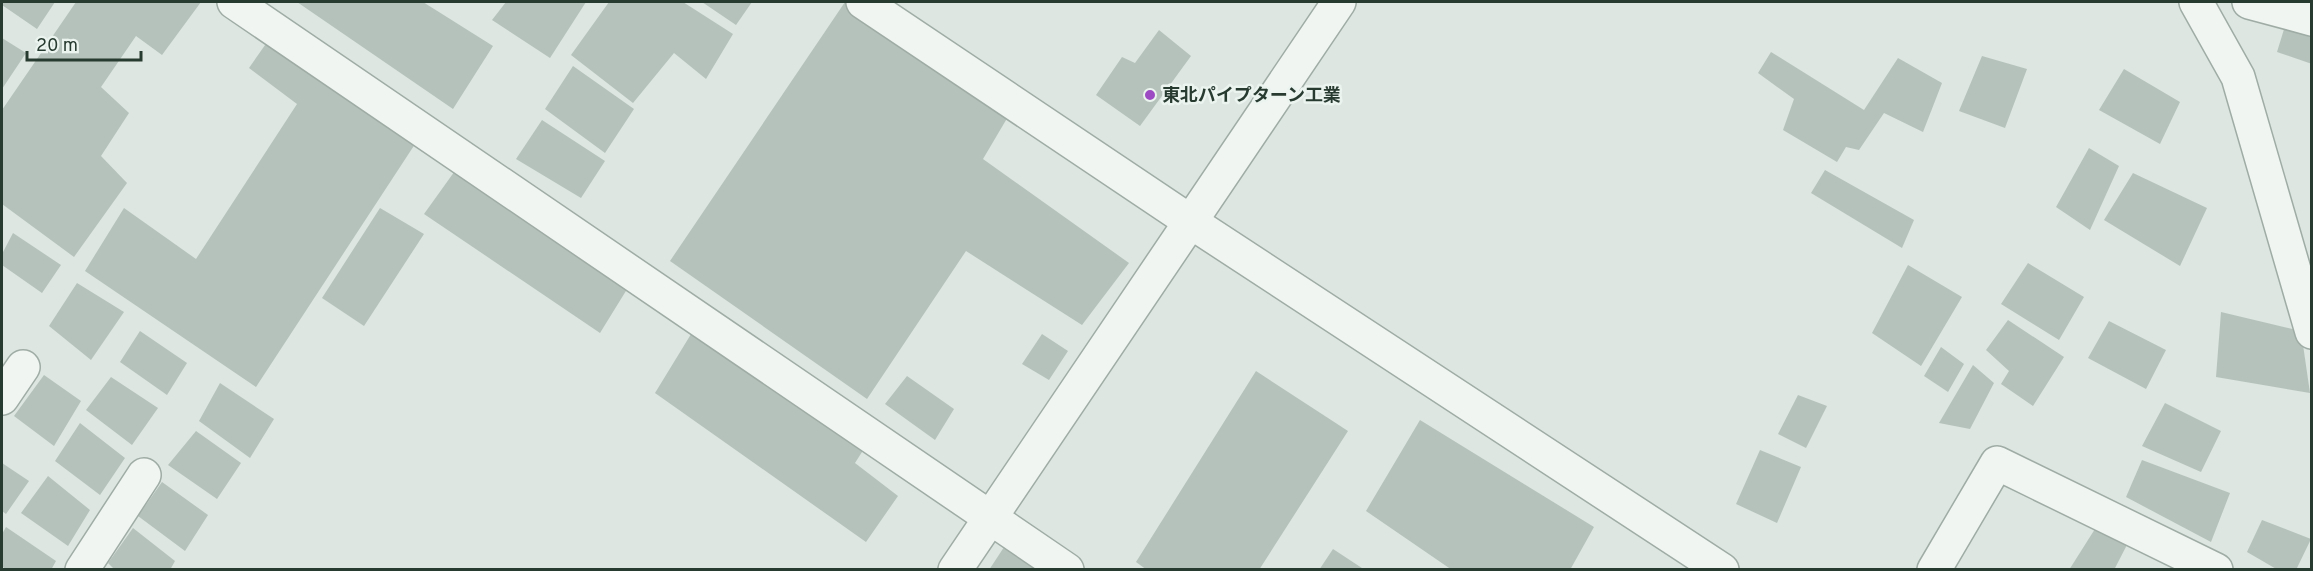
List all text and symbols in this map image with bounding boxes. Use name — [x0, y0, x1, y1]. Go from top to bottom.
scale bar — [27, 24, 141, 62]
text: 20 m — [36, 35, 78, 58]
place label: 東北パイプターン工業 — [1162, 85, 1341, 108]
marker: 東北パイプターン工業 — [1143, 88, 1157, 102]

